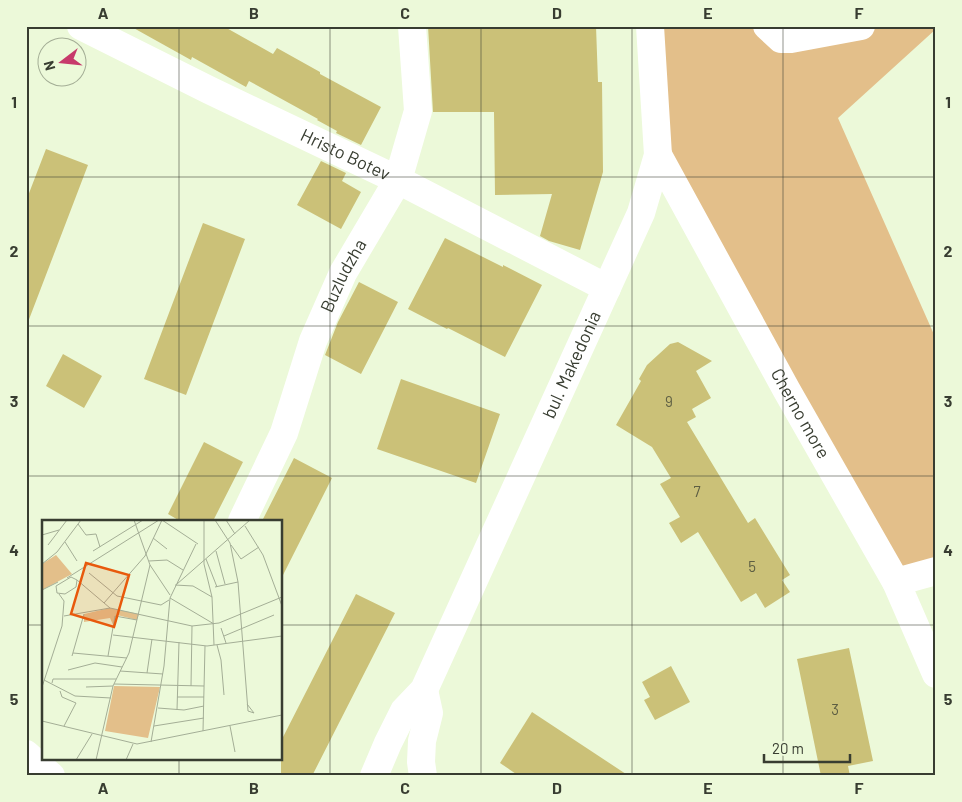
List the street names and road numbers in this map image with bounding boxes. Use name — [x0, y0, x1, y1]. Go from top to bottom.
street label: Hristo Botev — [297, 123, 394, 185]
street label: Buzludzha — [315, 235, 371, 315]
street label: bul. Makedonia — [537, 307, 605, 422]
street label: Cherno more — [767, 364, 835, 462]

